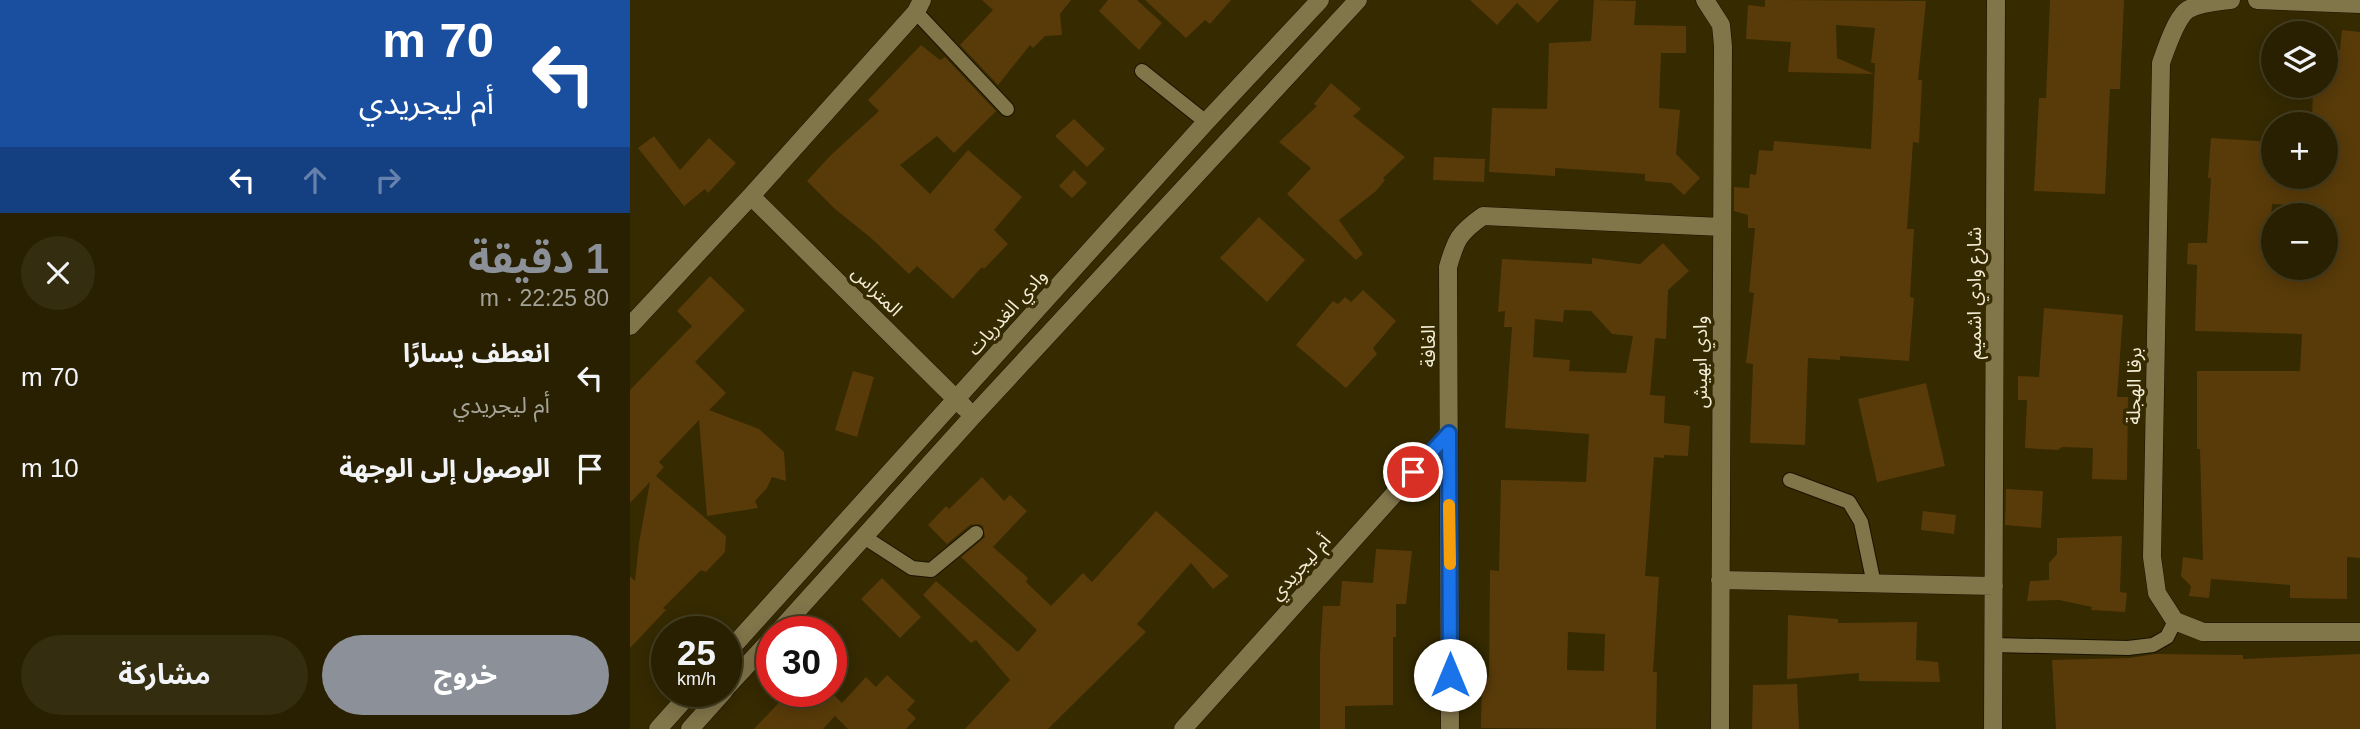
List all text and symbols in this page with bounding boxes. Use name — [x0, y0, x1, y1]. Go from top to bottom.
text: 70 m — [382, 13, 494, 67]
map controls — [2261, 21, 2338, 280]
button: layers — [2261, 21, 2338, 98]
icon: left — [518, 28, 609, 119]
text: أم ليجريدي — [359, 85, 494, 121]
button: + — [2261, 112, 2338, 189]
icon: left — [223, 161, 261, 199]
icon: ahead — [296, 161, 334, 199]
icon: right — [369, 161, 407, 199]
button: − — [2261, 203, 2338, 280]
street label: شارع وادي اشميم — [1964, 227, 1989, 359]
text: 1 دقيقة — [468, 235, 609, 282]
button: close — [21, 236, 95, 310]
street label: المتراس — [847, 262, 906, 321]
street label: وادي الغدريات — [963, 265, 1054, 362]
text: 80 m · 22:25 — [480, 285, 609, 311]
street label: وادي ابهيش — [1690, 316, 1715, 408]
street label: الغافة — [1418, 325, 1439, 367]
text: انعطف يسارًا — [403, 338, 550, 368]
street label: برقا الهجلة — [2123, 347, 2146, 425]
icon: left — [571, 359, 609, 397]
text: 70 m — [21, 362, 79, 392]
text: أم ليجريدي — [453, 392, 550, 418]
pin — [1383, 442, 1443, 502]
icon: arrive — [571, 450, 609, 488]
text: 10 m — [21, 453, 79, 483]
text: الوصول إلى الوجهة — [339, 453, 550, 483]
icon: arrive — [1394, 453, 1432, 491]
street label: أم ليجريدي — [1265, 530, 1338, 607]
speed limit sign: 30 — [756, 616, 847, 707]
text: 25 — [677, 633, 716, 672]
button: مشاركة — [21, 635, 308, 715]
button: خروج — [322, 635, 609, 715]
position arrow — [1413, 638, 1487, 712]
text: km/h — [677, 669, 716, 689]

